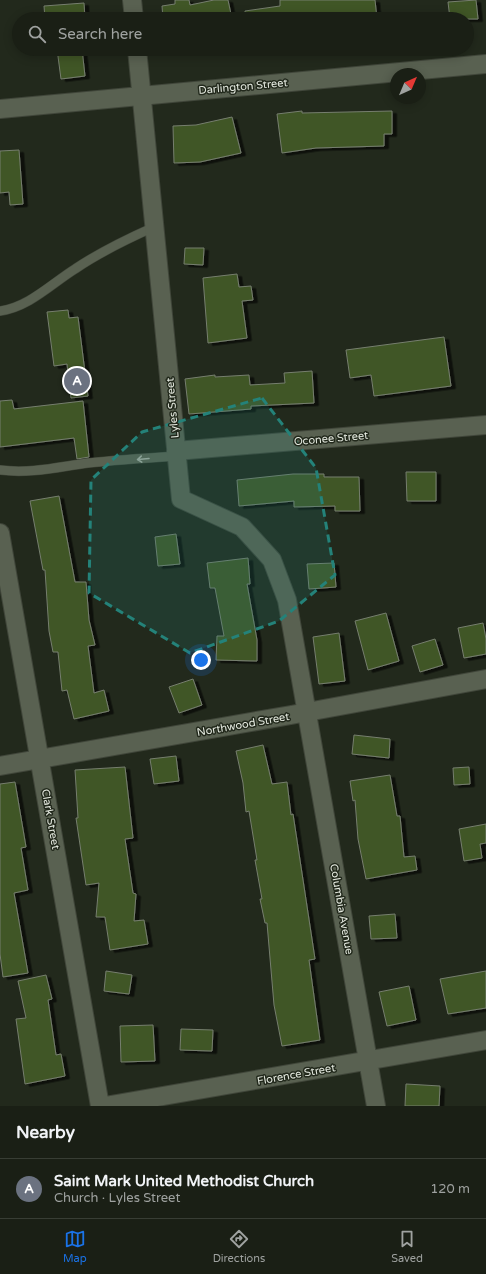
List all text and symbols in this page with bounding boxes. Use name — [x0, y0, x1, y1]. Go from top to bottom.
search box — [12, 12, 474, 56]
icon: search — [26, 23, 48, 45]
text: Search here — [58, 25, 142, 43]
north arrow — [390, 68, 426, 104]
street label: Darlington Street — [198, 76, 288, 97]
pin: A — [64, 366, 90, 396]
street label: Lyles Street — [163, 377, 182, 439]
street label: Oconee Street — [293, 429, 369, 448]
one-way arrow — [137, 455, 150, 462]
your location — [191, 650, 211, 670]
street label: Northwood Street — [196, 710, 290, 739]
street label: Clark Street — [39, 788, 62, 850]
street label: Columbia Avenue — [327, 863, 356, 955]
street label: Florence Street — [256, 1061, 336, 1088]
text: Nearby — [16, 1122, 75, 1143]
text: Saint Mark United Methodist Church — [54, 1172, 314, 1190]
text: A — [24, 1181, 34, 1197]
text: 120 m — [430, 1181, 470, 1197]
text: Church · Lyles Street — [54, 1190, 180, 1206]
tab: Map — [63, 1228, 87, 1265]
tab: Directions — [213, 1228, 265, 1265]
tab: Saved — [391, 1228, 423, 1265]

